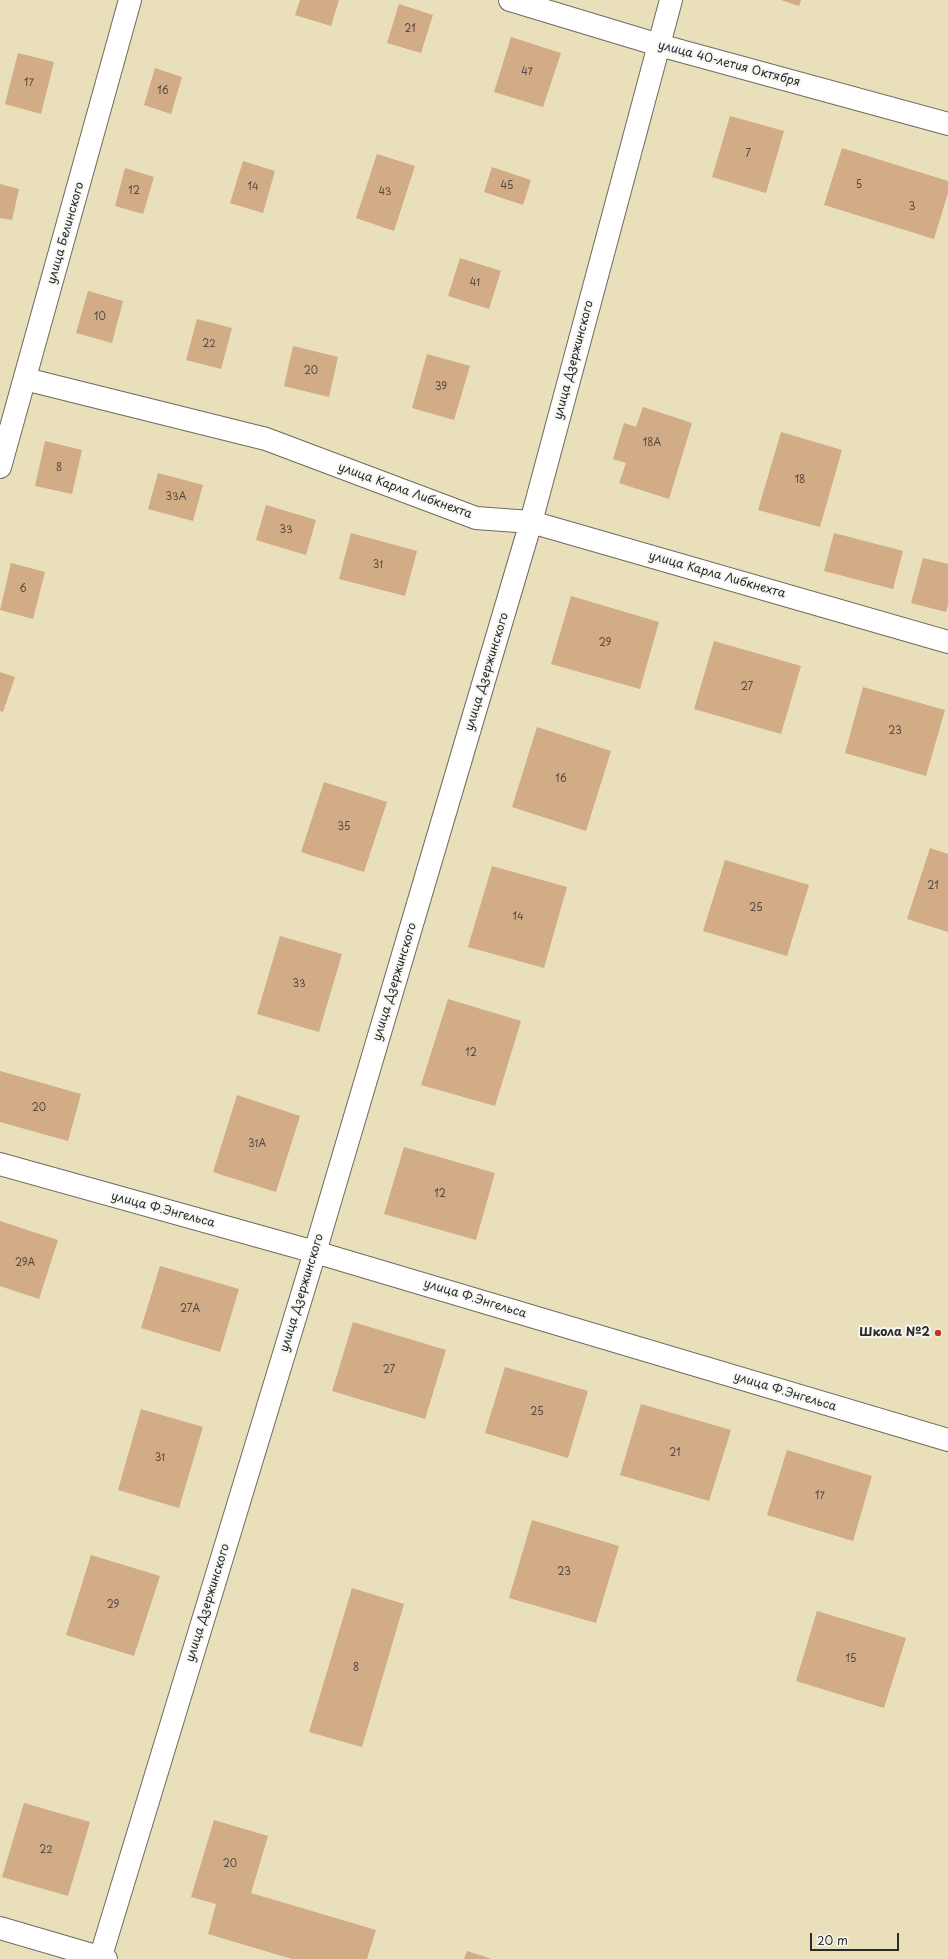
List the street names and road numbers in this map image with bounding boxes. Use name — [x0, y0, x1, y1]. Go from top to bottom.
street label: улица 40-летия Октября — [656, 38, 802, 90]
street label: улица Белинского — [45, 180, 87, 286]
street label: улица Дзержинского — [551, 299, 597, 421]
street label: улица Карла Либкнехта — [336, 460, 474, 522]
street label: улица Карла Либкнехта — [647, 549, 787, 601]
street label: улица Дзержинского — [462, 611, 512, 733]
street label: улица Дзержинского — [370, 921, 420, 1043]
street label: улица Ф.Энгельса — [110, 1189, 216, 1231]
street label: улица Дзержинского — [277, 1232, 327, 1354]
street label: улица Ф.Энгельса — [422, 1277, 528, 1321]
street label: улица Ф.Энгельса — [732, 1370, 838, 1414]
street label: улица Дзержинского — [183, 1542, 233, 1664]

